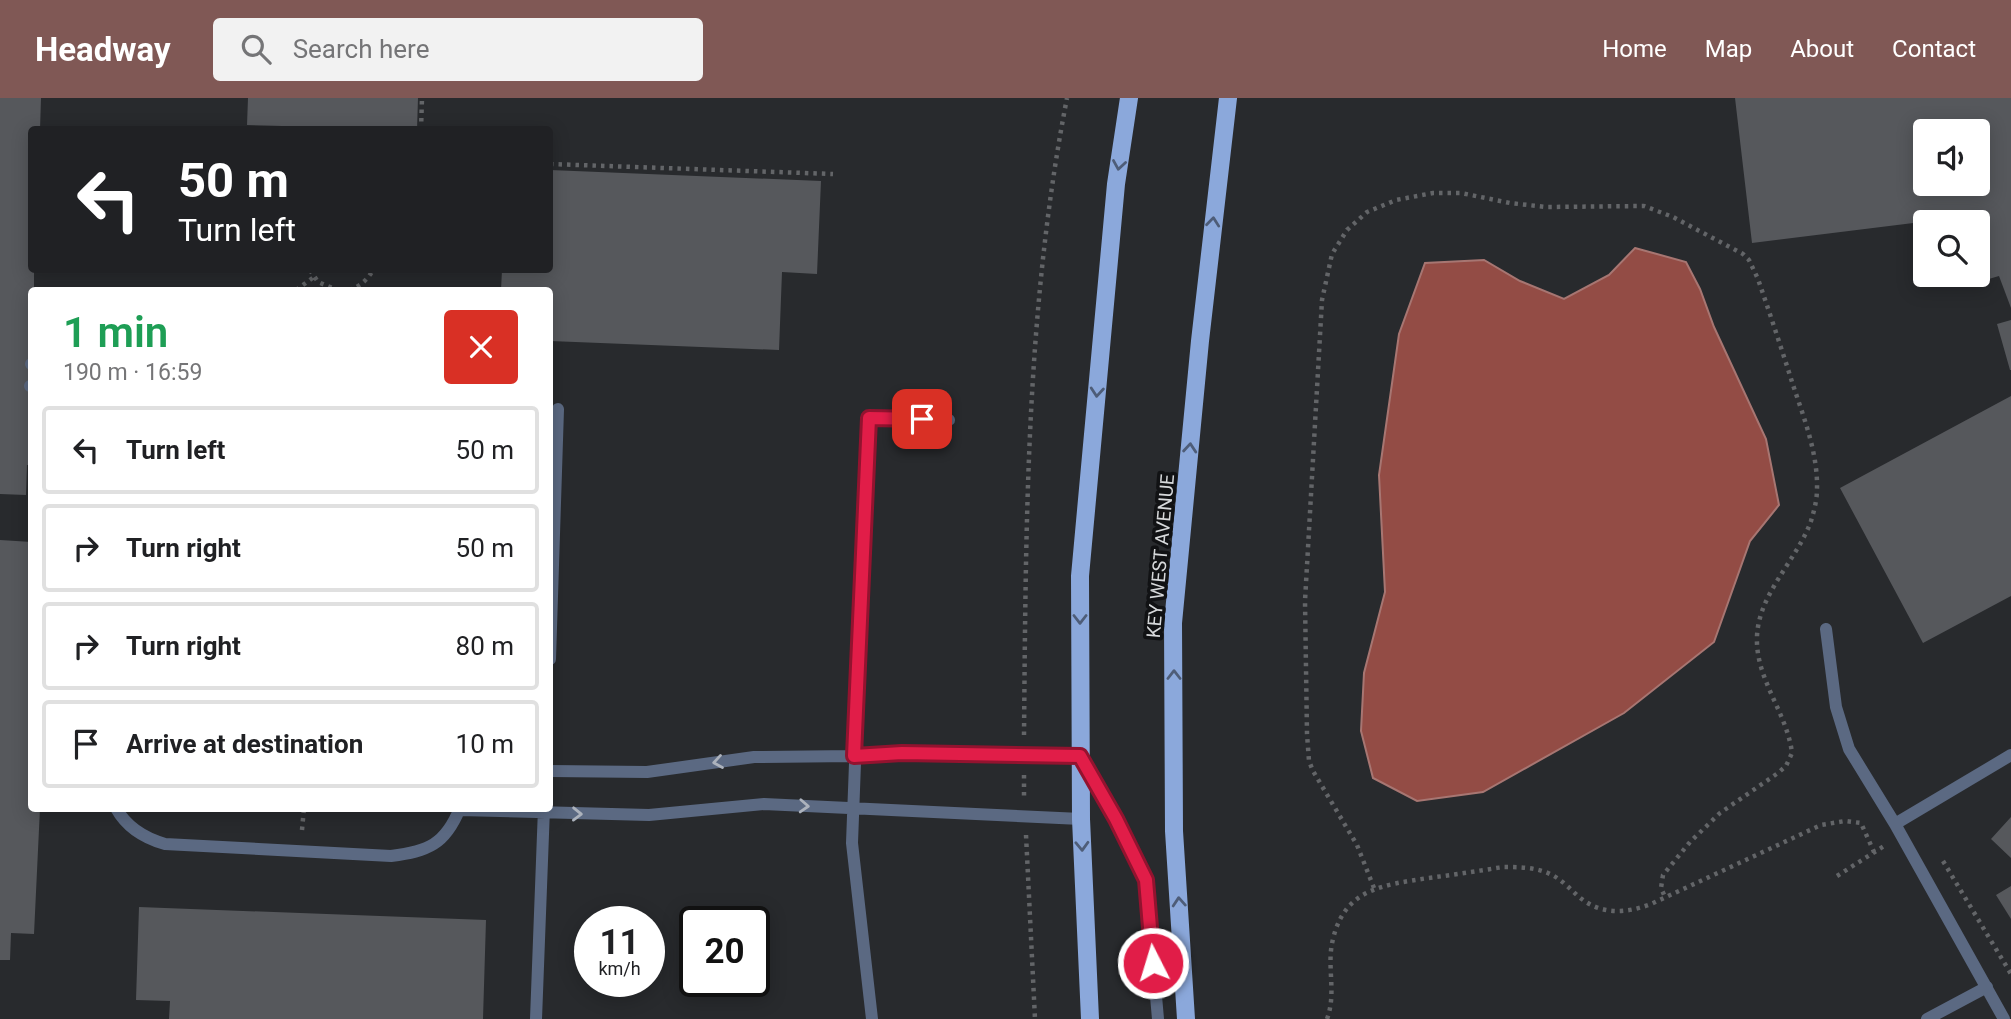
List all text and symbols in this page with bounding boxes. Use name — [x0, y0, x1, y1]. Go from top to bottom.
search box — [213, 18, 703, 81]
text: Headway — [35, 30, 171, 69]
icon: search — [237, 30, 275, 68]
text: Search here — [293, 34, 429, 64]
text: Home — [1602, 35, 1667, 63]
text: Map — [1705, 35, 1752, 63]
text: About — [1790, 35, 1854, 63]
text: Contact — [1892, 35, 1976, 63]
map controls — [1913, 119, 1990, 287]
button: sound — [1913, 119, 1990, 196]
text: 50 m — [178, 152, 289, 209]
icon: left — [63, 154, 154, 245]
one-way arrow — [1112, 160, 1127, 171]
button: search — [1913, 210, 1990, 287]
text: Turn left — [178, 211, 296, 249]
one-way arrow — [1205, 216, 1220, 227]
text: 1 min — [63, 308, 168, 357]
button: close — [444, 310, 518, 384]
text: 190 m · 16:59 — [63, 359, 202, 386]
one-way arrow — [1090, 387, 1105, 398]
pin — [892, 389, 952, 449]
icon: arrive — [903, 400, 941, 438]
icon: left — [67, 431, 105, 469]
text: Turn left — [126, 435, 225, 465]
text: 50 m — [456, 435, 514, 465]
one-way arrow — [1182, 442, 1197, 453]
street label: KEY WEST AVENUE — [1142, 473, 1179, 639]
icon: right — [67, 529, 105, 567]
text: Turn right — [126, 533, 241, 563]
text: 50 m — [456, 533, 514, 563]
one-way arrow — [1072, 614, 1088, 624]
icon: right — [67, 627, 105, 665]
text: Turn right — [126, 631, 241, 661]
text: 80 m — [456, 631, 514, 661]
one-way arrow — [1166, 669, 1181, 680]
icon: arrive — [67, 725, 105, 763]
text: Arrive at destination — [126, 729, 363, 759]
text: 10 m — [456, 729, 514, 759]
one-way arrow — [712, 754, 724, 769]
one-way arrow — [799, 798, 810, 813]
one-way arrow — [572, 806, 583, 822]
one-way arrow — [1074, 841, 1089, 852]
one-way arrow — [1171, 896, 1186, 907]
speed limit sign: 20 — [679, 906, 770, 997]
text: 11 — [599, 922, 640, 963]
position arrow — [1116, 926, 1190, 1000]
text: km/h — [598, 958, 641, 979]

